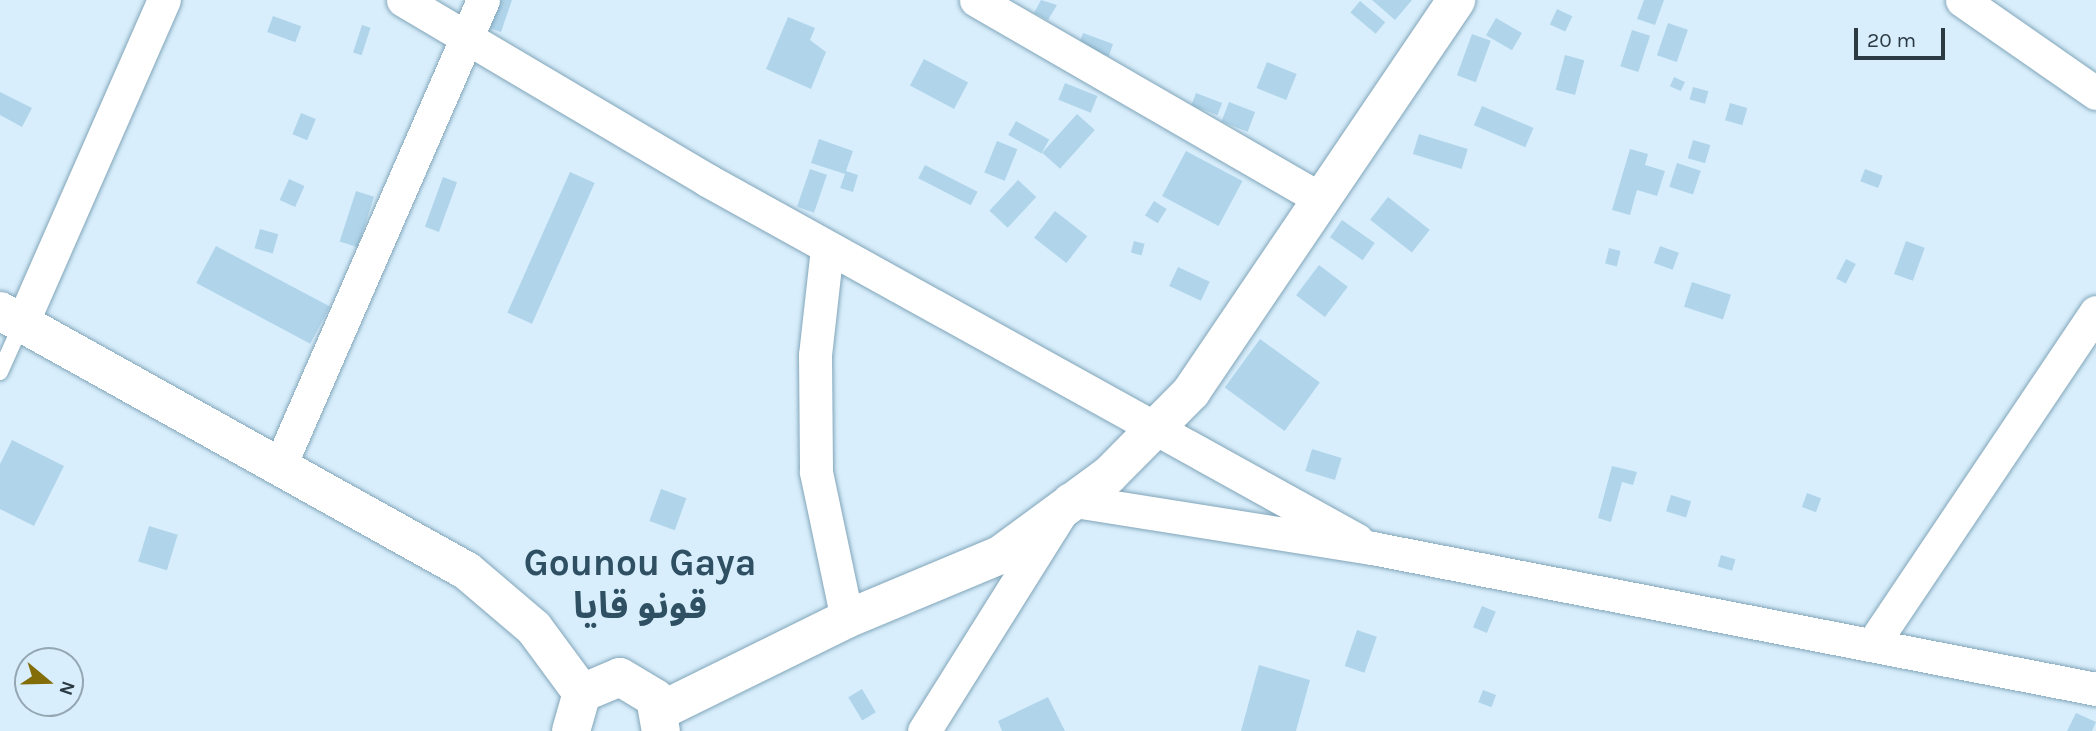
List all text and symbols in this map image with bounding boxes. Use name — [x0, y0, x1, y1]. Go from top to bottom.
scale bar — [1858, 14, 1949, 58]
text: 20 m — [1867, 28, 1916, 52]
district label: Gounou Gaya قونو قايا — [524, 542, 756, 629]
north arrow — [14, 647, 84, 717]
text: N — [54, 678, 80, 698]

